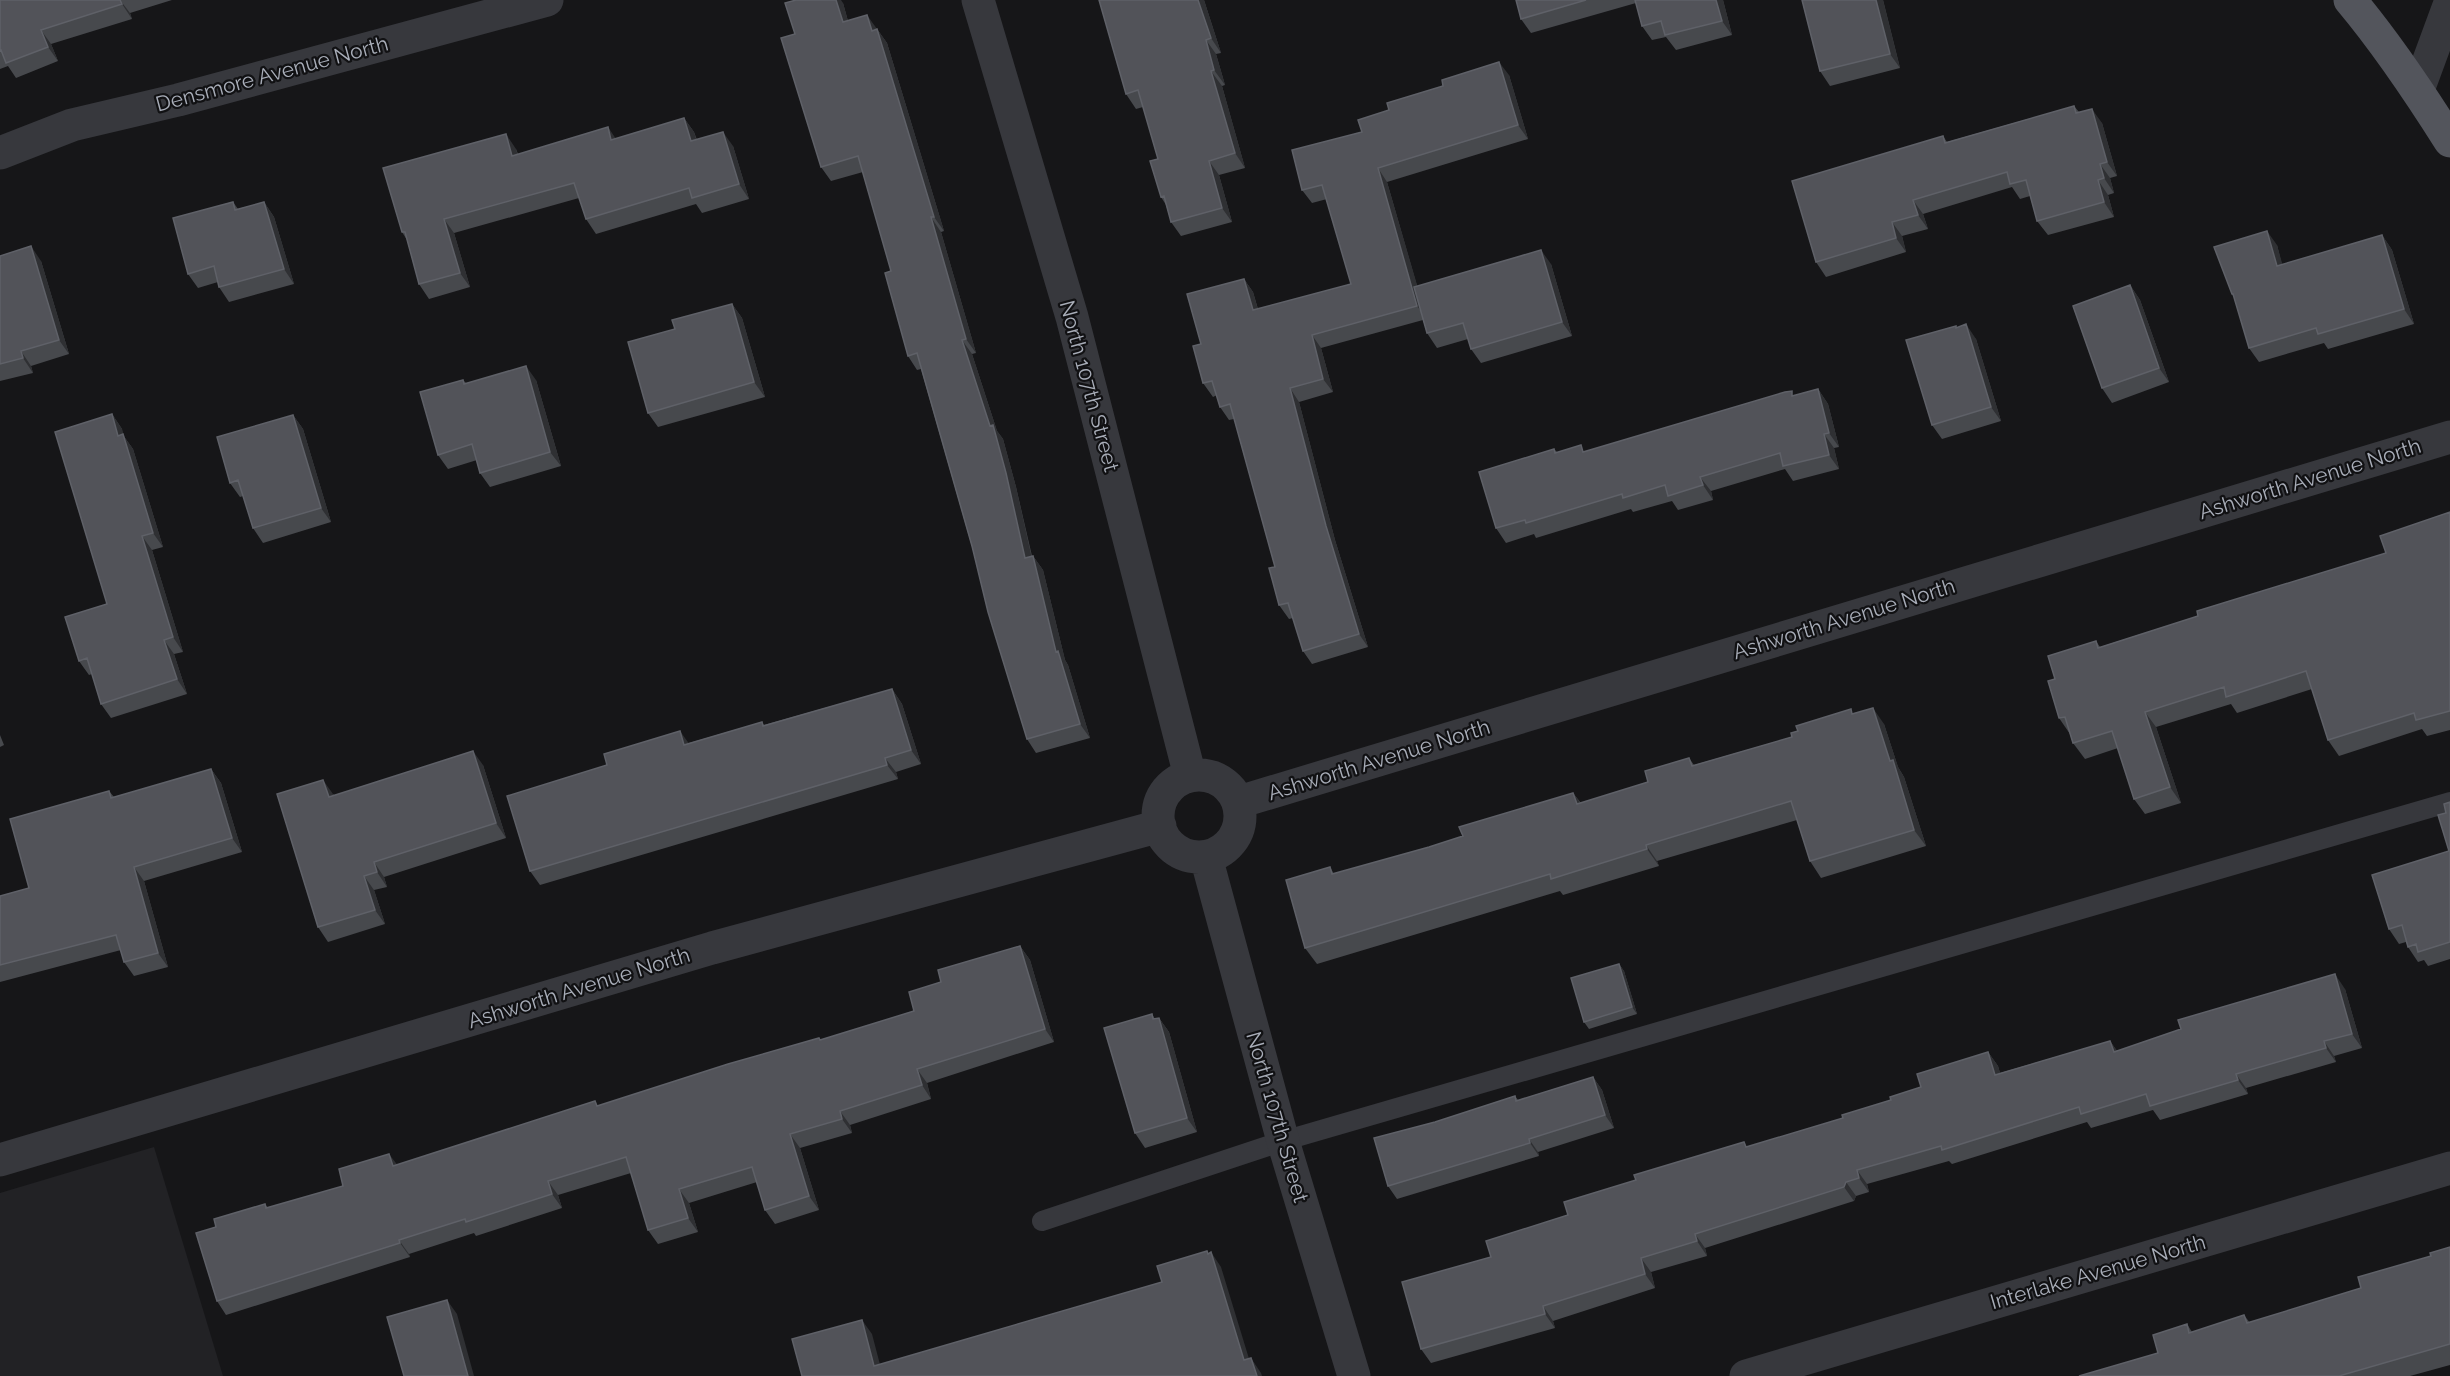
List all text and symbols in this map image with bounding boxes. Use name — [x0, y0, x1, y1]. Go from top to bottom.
street label: Densmore Avenue North — [153, 30, 391, 117]
street label: North 107th Street — [1055, 297, 1124, 474]
street label: Ashworth Avenue North — [2196, 433, 2424, 524]
street label: Ashworth Avenue North — [1730, 573, 1958, 664]
street label: Ashworth Avenue North — [1265, 714, 1493, 805]
street label: Ashworth Avenue North — [465, 942, 693, 1033]
street label: North 107th Street — [1241, 1029, 1314, 1205]
street label: Interlake Avenue North — [1987, 1229, 2208, 1314]

